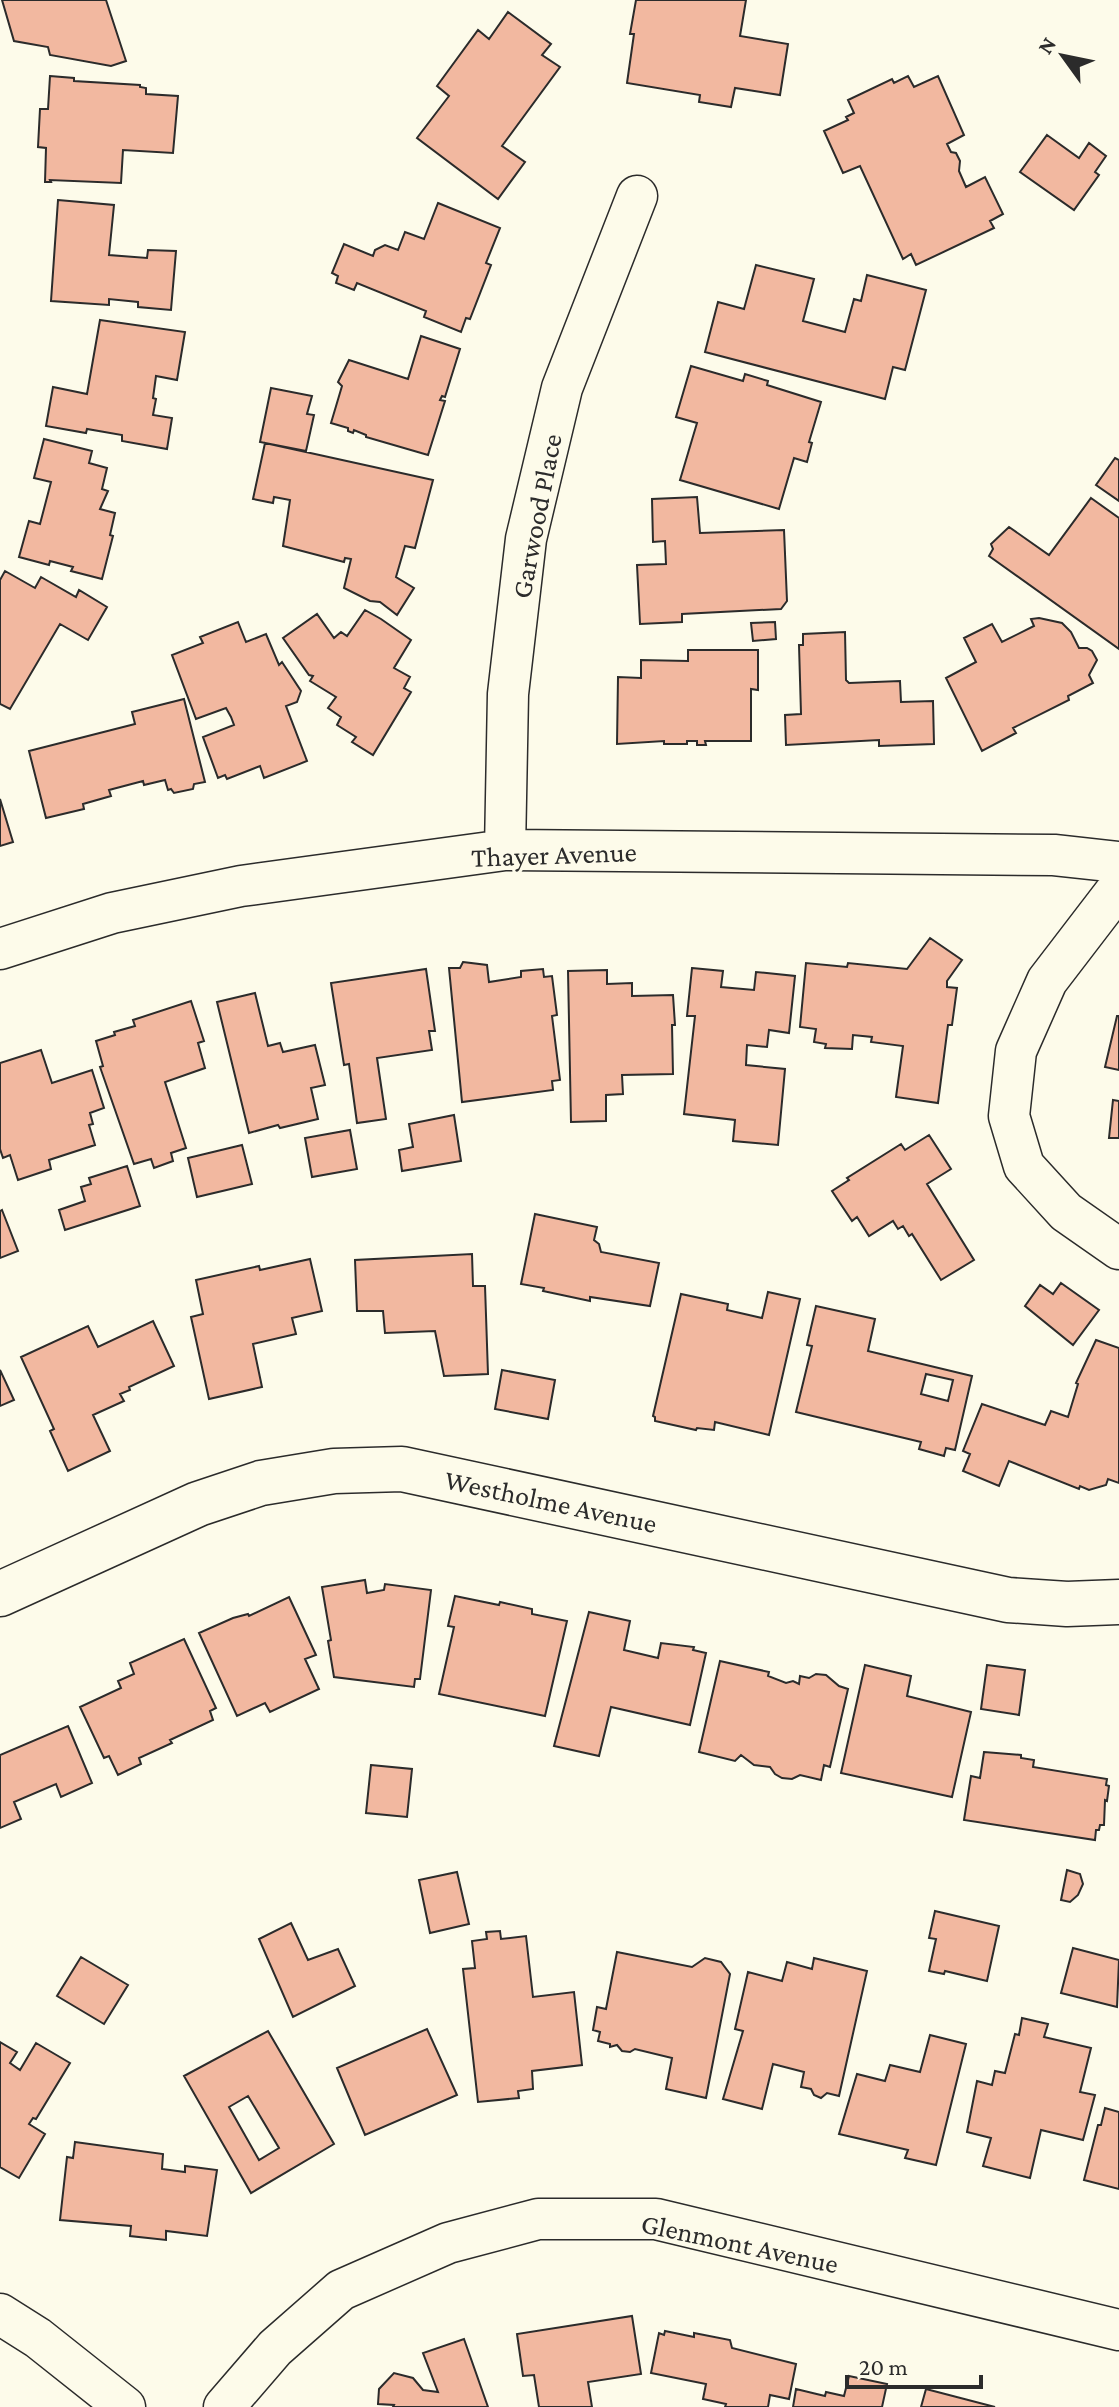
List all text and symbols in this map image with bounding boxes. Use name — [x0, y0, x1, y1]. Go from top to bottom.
north arrow — [1023, 16, 1103, 96]
text: N — [1032, 32, 1061, 58]
street label: Garwood Place — [505, 431, 568, 601]
street label: Thayer Avenue — [471, 836, 637, 873]
street label: Westholme Avenue — [442, 1464, 660, 1539]
street label: Glenmont Avenue — [638, 2207, 841, 2280]
scale bar — [847, 2339, 981, 2389]
text: 20 m — [859, 2353, 908, 2380]

